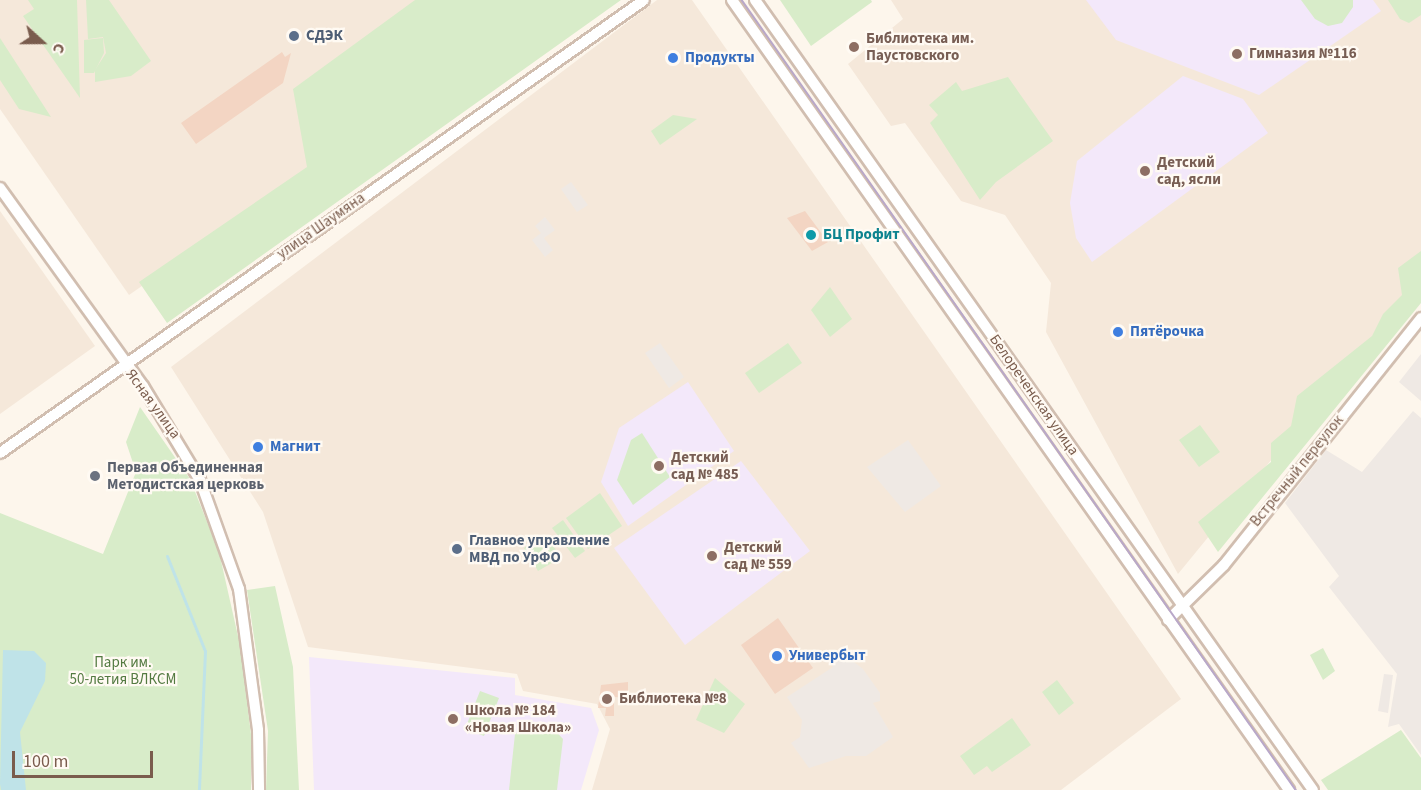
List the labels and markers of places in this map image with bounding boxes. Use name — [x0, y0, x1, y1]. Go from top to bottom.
place label: СДЭК — [306, 27, 343, 45]
marker: СДЭК — [287, 29, 301, 43]
place label: Библиотека им. Паустовского — [866, 29, 974, 64]
marker: Библиотека им. Паустовского — [847, 40, 861, 54]
place label: Гимназия №116 — [1249, 45, 1357, 63]
marker: Гимназия №116 — [1230, 47, 1244, 61]
place label: Продукты — [685, 49, 755, 67]
marker: Продукты — [666, 51, 680, 65]
place label: Детский сад, ясли — [1157, 153, 1221, 188]
marker: Детский сад, ясли — [1138, 164, 1152, 178]
place label: БЦ Профит — [823, 226, 900, 244]
marker: БЦ Профит — [804, 228, 818, 242]
place label: Пятёрочка — [1130, 323, 1204, 341]
marker: Пятёрочка — [1111, 325, 1125, 339]
place label: Магнит — [270, 438, 321, 456]
marker: Магнит — [251, 440, 265, 454]
place label: Детский сад № 485 — [671, 448, 739, 483]
place label: Первая Объединенная Методистская церковь — [107, 458, 264, 493]
marker: Детский сад № 485 — [652, 459, 666, 473]
marker: Первая Объединенная Методистская церковь — [88, 469, 102, 483]
place label: Главное управление МВД по УрФО — [469, 531, 610, 566]
place label: Детский сад № 559 — [724, 538, 792, 573]
marker: Главное управление МВД по УрФО — [450, 542, 464, 556]
marker: Детский сад № 559 — [705, 549, 719, 563]
place label: Универбыт — [789, 647, 866, 665]
marker: Универбыт — [770, 649, 784, 663]
place label: Библиотека №8 — [619, 690, 727, 708]
marker: Библиотека №8 — [600, 692, 614, 706]
place label: Школа № 184 «Новая Школа» — [465, 701, 571, 736]
marker: Школа № 184 «Новая Школа» — [446, 712, 460, 726]

